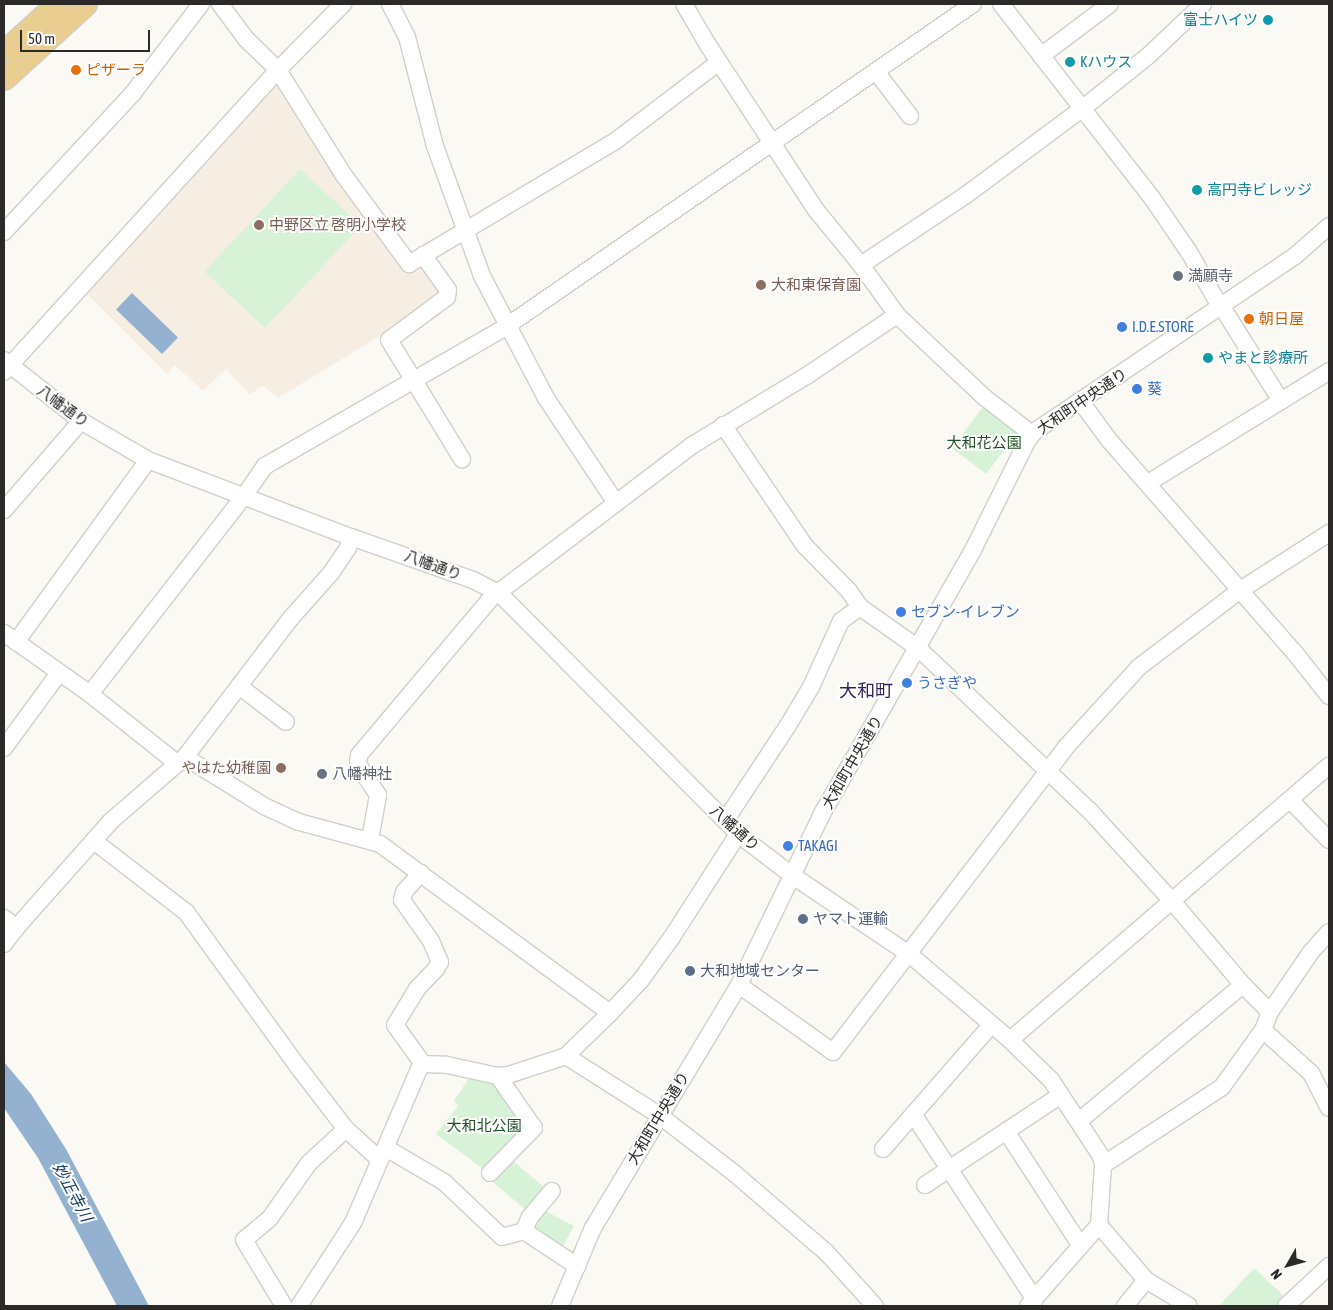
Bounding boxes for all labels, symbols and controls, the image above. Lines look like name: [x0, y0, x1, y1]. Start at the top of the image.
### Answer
place label: 富士ハイツ: [1183, 11, 1258, 29]
marker: 富士ハイツ: [1262, 14, 1274, 26]
scale bar: [22, 20, 152, 52]
text: 50 m: [28, 30, 55, 47]
place label: Kハウス: [1080, 53, 1132, 71]
marker: Kハウス: [1064, 56, 1076, 68]
place label: ピザーラ: [86, 61, 146, 79]
marker: ピザーラ: [70, 64, 82, 76]
place label: 高円寺ビレッジ: [1207, 181, 1312, 199]
marker: 高円寺ビレッジ: [1191, 184, 1203, 196]
place label: 中野区立 啓明小学校: [269, 216, 406, 234]
marker: 中野区立 啓明小学校: [253, 219, 265, 231]
place label: 満願寺: [1188, 267, 1233, 285]
marker: 満願寺: [1172, 270, 1184, 282]
place label: 大和東保育園: [771, 276, 861, 294]
marker: 大和東保育園: [755, 279, 767, 291]
place label: 朝日屋: [1259, 310, 1304, 328]
marker: 朝日屋: [1243, 313, 1255, 325]
place label: I.D.E.STORE: [1132, 318, 1194, 336]
marker: I.D.E.STORE: [1116, 321, 1128, 333]
place label: やまと診療所: [1218, 349, 1308, 367]
marker: やまと診療所: [1202, 352, 1214, 364]
street label: 大和町中央通り: [1033, 364, 1131, 438]
place label: 葵: [1147, 380, 1162, 398]
street label: 八幡通り: [33, 381, 93, 431]
marker: 葵: [1131, 383, 1143, 395]
park label: 大和花公園: [947, 434, 1021, 452]
street label: 八幡通り: [402, 546, 464, 584]
place label: セブン-イレブン: [911, 603, 1020, 621]
marker: セブン-イレブン: [895, 606, 907, 618]
place label: うさぎや: [917, 674, 977, 692]
marker: うさぎや: [901, 677, 913, 689]
district label: 大和町: [839, 680, 893, 702]
street label: 大和町中央通り: [818, 712, 886, 812]
place label: やはた幼稚園: [181, 759, 271, 777]
marker: やはた幼稚園: [275, 762, 287, 774]
place label: 八幡神社: [332, 765, 392, 783]
marker: 八幡神社: [316, 768, 328, 780]
street label: 八幡通り: [707, 801, 763, 855]
place label: TAKAGI: [798, 837, 838, 855]
marker: TAKAGI: [782, 840, 794, 852]
place label: ヤマト運輸: [813, 910, 888, 928]
marker: ヤマト運輸: [797, 913, 809, 925]
place label: 大和地域センター: [700, 962, 820, 980]
marker: 大和地域センター: [684, 965, 696, 977]
street label: 大和町中央通り: [623, 1068, 693, 1168]
park label: 大和北公園: [447, 1117, 521, 1135]
water label: 妙正寺川: [50, 1159, 96, 1225]
north arrow: [1263, 1240, 1313, 1290]
text: N: [1267, 1266, 1285, 1282]

